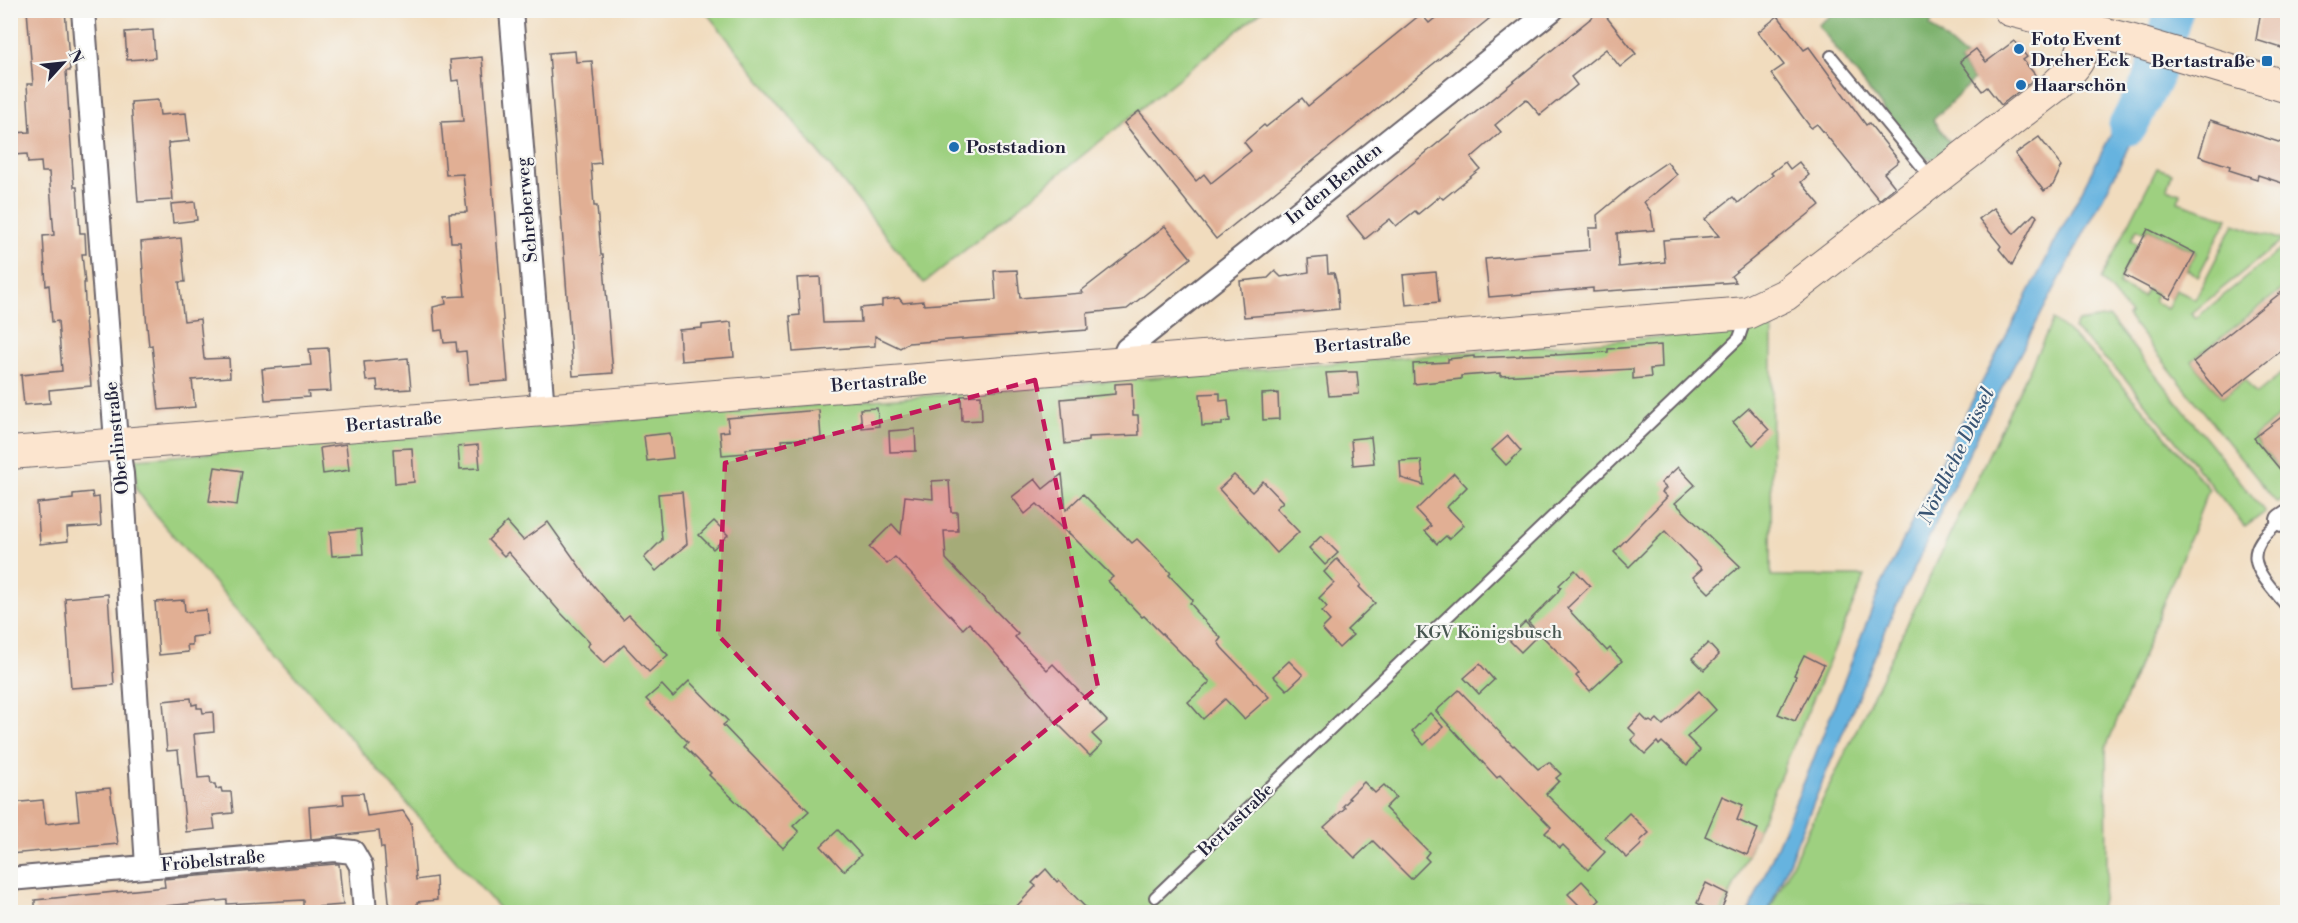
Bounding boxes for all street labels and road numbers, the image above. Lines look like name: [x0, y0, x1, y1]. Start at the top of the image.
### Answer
street label: In den Benden: [1281, 138, 1387, 230]
street label: Schreberweg: [511, 156, 543, 263]
street label: Bertastraße: [1313, 327, 1412, 359]
street label: Bertastraße: [829, 366, 928, 398]
street label: Oberlinstraße: [100, 380, 134, 496]
street label: Bertastraße: [344, 406, 443, 438]
street label: Bertastraße: [1193, 778, 1279, 862]
street label: Fröbelstraße: [160, 845, 266, 877]

